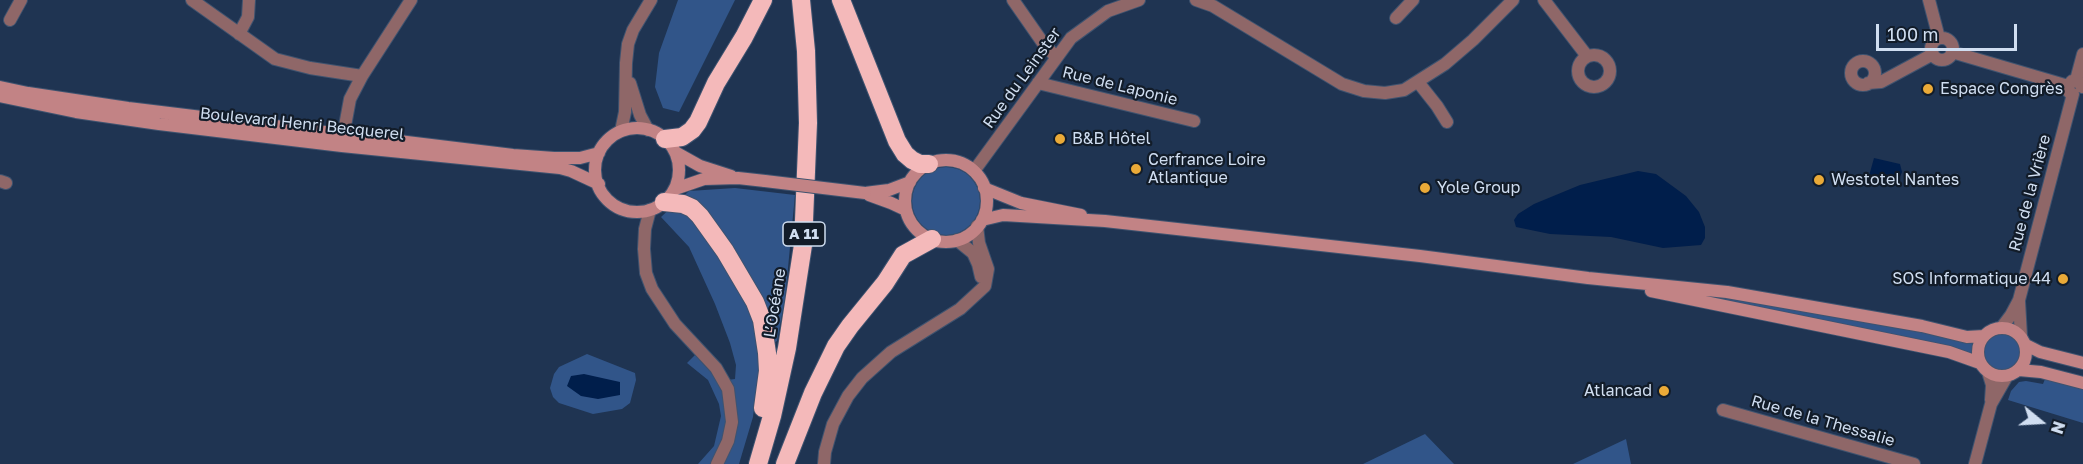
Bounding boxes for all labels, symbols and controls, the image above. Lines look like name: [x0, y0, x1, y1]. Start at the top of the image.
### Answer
scale bar: [1879, 12, 2020, 50]
text: 100 m: [1887, 23, 1938, 45]
street label: Rue du Leinster: [979, 24, 1065, 132]
street label: Rue de Laponie: [1061, 62, 1179, 110]
place label: Espace Congrès: [1940, 79, 2063, 99]
marker: Espace Congrès: [1921, 82, 1935, 96]
street label: Boulevard Henri Becquerel: [199, 104, 405, 144]
place label: B&B Hôtel: [1072, 129, 1151, 149]
marker: B&B Hôtel: [1053, 132, 1067, 146]
street label: Rue de la Vrière: [2005, 133, 2055, 253]
place label: Cerfrance Loire Atlantique: [1148, 150, 1266, 188]
marker: Cerfrance Loire Atlantique: [1129, 162, 1143, 176]
place label: Westotel Nantes: [1831, 170, 1959, 190]
marker: Westotel Nantes: [1812, 173, 1826, 187]
place label: Yole Group: [1437, 178, 1520, 198]
marker: Yole Group: [1418, 181, 1432, 195]
road number: A 11: [783, 222, 825, 246]
street label: L’Océane: [760, 267, 790, 339]
place label: SOS Informatique 44: [1892, 269, 2051, 289]
marker: SOS Informatique 44: [2056, 272, 2070, 286]
place label: Atlancad: [1584, 381, 1652, 401]
marker: Atlancad: [1657, 384, 1671, 398]
street label: Rue de la Thessalie: [1749, 391, 1897, 451]
north arrow: [2011, 392, 2071, 452]
text: N: [2047, 419, 2070, 436]

